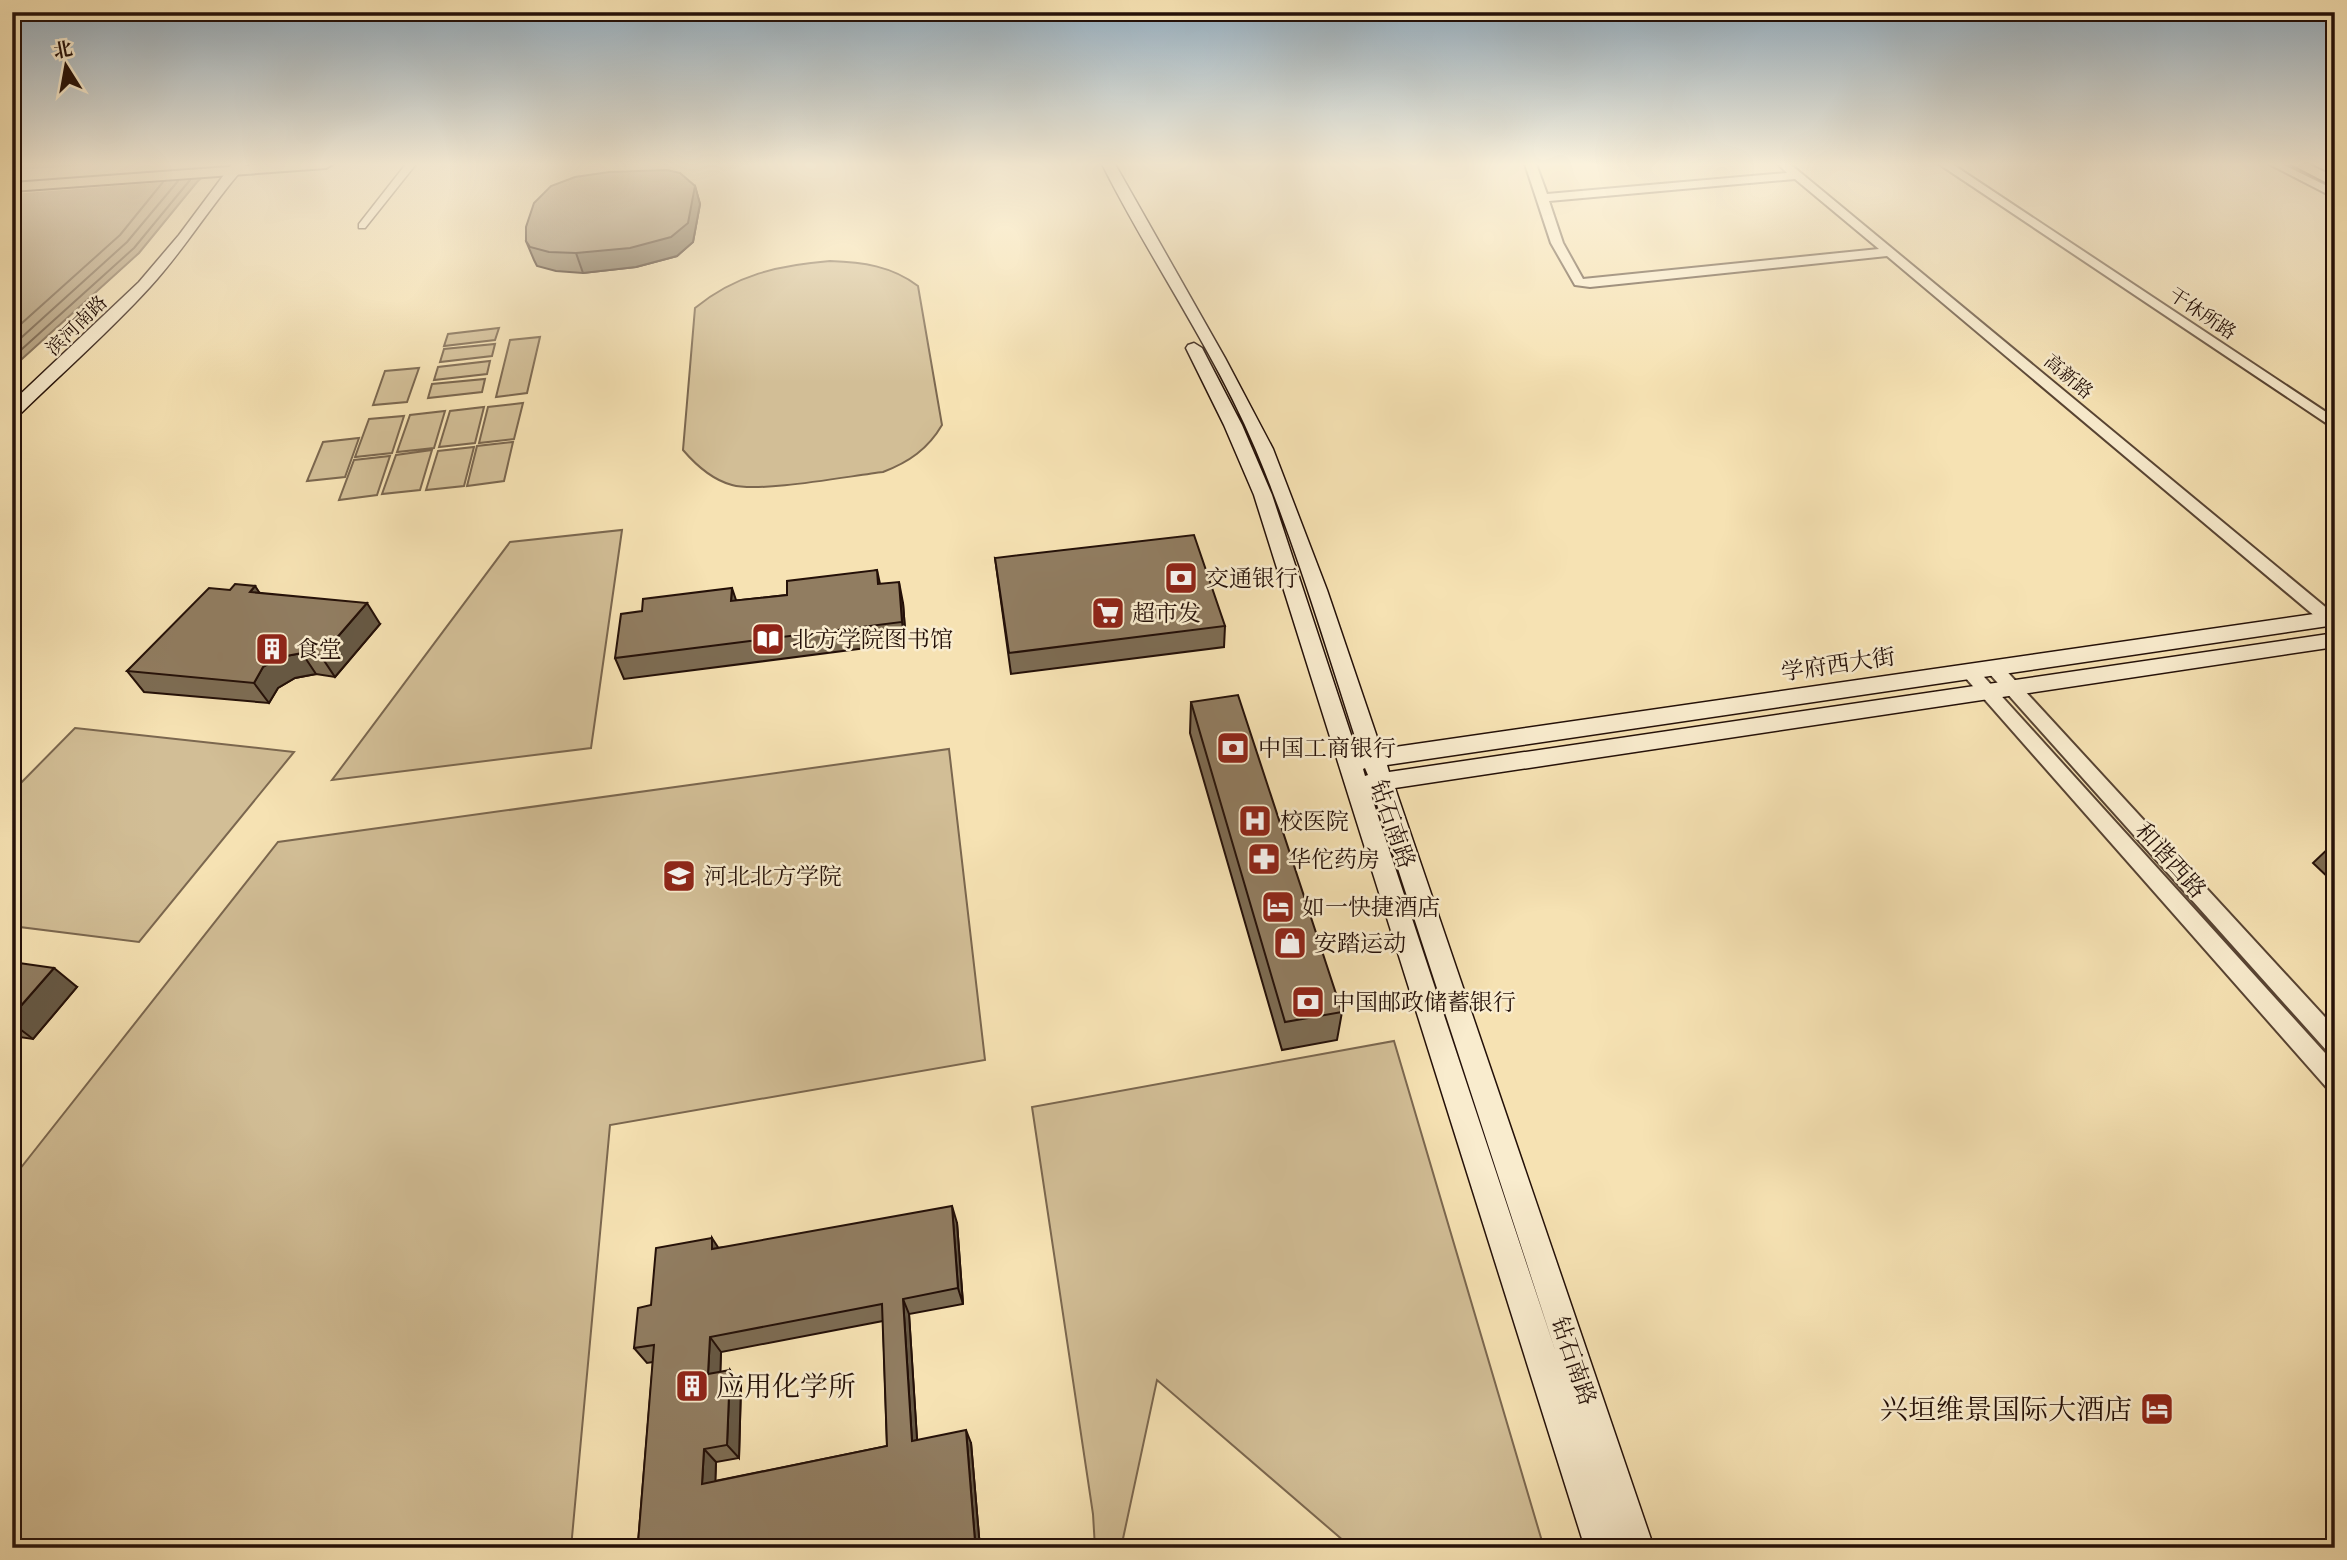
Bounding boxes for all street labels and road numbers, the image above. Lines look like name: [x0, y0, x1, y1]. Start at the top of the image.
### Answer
street label: 干休所路: [2164, 283, 2241, 345]
street label: 滨河南路: [41, 291, 112, 361]
street label: 高新路: [2039, 349, 2098, 404]
street label: 学府西大街: [1779, 643, 1897, 687]
street label: 钻石南路: [1364, 776, 1420, 872]
street label: 和谐西路: [2129, 817, 2211, 904]
street label: 钻石南路: [1545, 1313, 1601, 1409]

